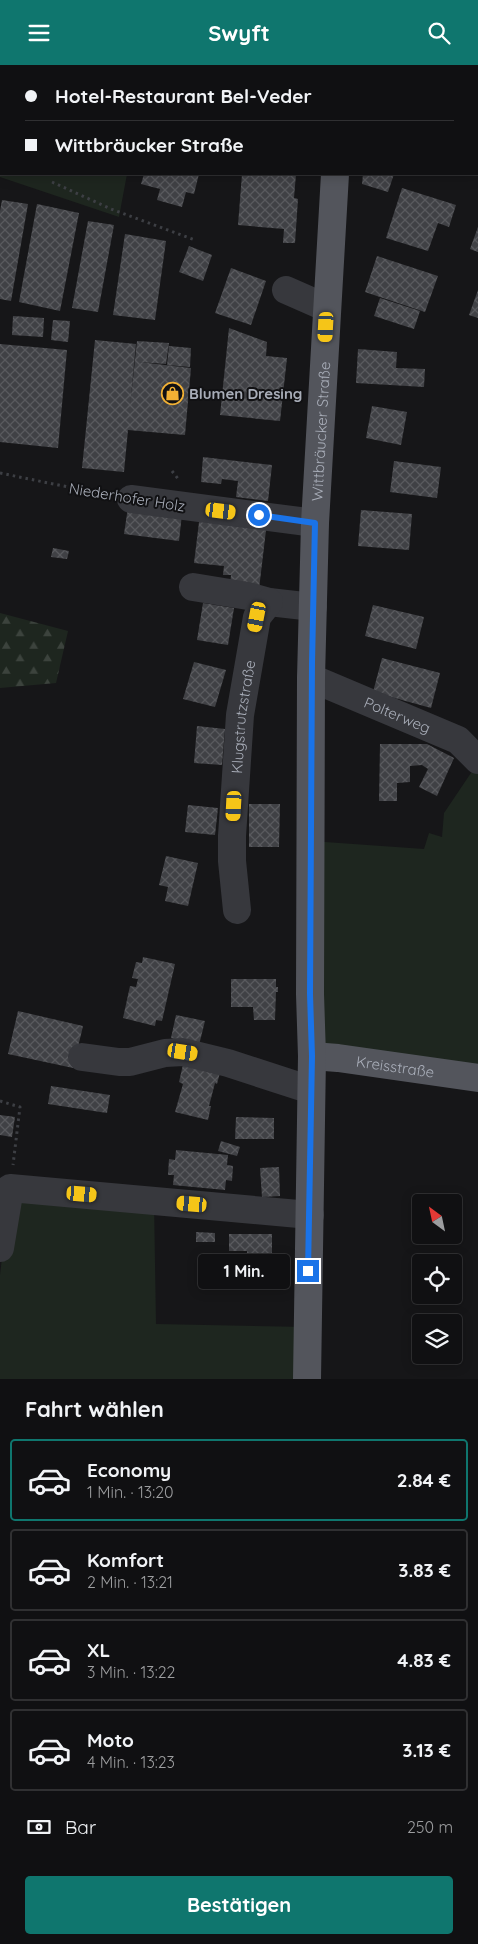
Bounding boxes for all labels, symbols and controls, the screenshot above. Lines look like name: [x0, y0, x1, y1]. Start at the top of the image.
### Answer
icon: menu: [25, 19, 53, 47]
text: Swyft: [208, 19, 270, 47]
icon: search: [425, 19, 453, 47]
text: Hotel-Restaurant Bel-Veder: [55, 84, 312, 108]
text: Wittbräucker Straße: [55, 133, 244, 157]
car: [317, 312, 334, 342]
street label: Wittbräucker Straße: [307, 361, 334, 502]
shop icon: Blumen Dresing: [161, 381, 185, 405]
place label: Blumen Dresing: [189, 384, 302, 403]
street label: Niederhofer Holz: [68, 478, 186, 516]
car: [205, 502, 236, 520]
route start: [248, 504, 270, 526]
car: [246, 601, 267, 633]
street label: Klugstrutzstraße: [227, 659, 259, 774]
street label: Polterweg: [362, 692, 434, 737]
car: [225, 791, 242, 821]
car: [167, 1042, 198, 1062]
street label: Kreisstraße: [355, 1051, 436, 1081]
car: [66, 1185, 97, 1203]
north arrow: [412, 1194, 462, 1244]
map controls: [412, 1194, 462, 1364]
car: [176, 1195, 207, 1213]
callout: 1 Min.: [198, 1253, 290, 1289]
button: locate: [412, 1254, 462, 1304]
route end: [297, 1260, 319, 1282]
text: 1 Min.: [223, 1261, 265, 1281]
button: layers: [412, 1314, 462, 1364]
text: Fahrt wählen: [25, 1395, 164, 1423]
icon: car: [27, 1458, 72, 1503]
text: Economy: [87, 1458, 171, 1482]
text: 2.84 €: [397, 1468, 451, 1492]
text: 1 Min. · 13:20: [87, 1482, 174, 1502]
icon: car: [27, 1548, 72, 1593]
text: Komfort: [87, 1548, 164, 1572]
text: 3.83 €: [398, 1558, 451, 1582]
text: 2 Min. · 13:21: [87, 1572, 173, 1592]
icon: car: [27, 1638, 72, 1683]
text: XL: [87, 1638, 110, 1662]
text: 4.83 €: [397, 1648, 451, 1672]
text: 3 Min. · 13:22: [87, 1662, 175, 1682]
icon: car: [27, 1728, 72, 1773]
text: Moto: [87, 1728, 134, 1752]
text: 3.13 €: [402, 1738, 451, 1762]
text: 4 Min. · 13:23: [87, 1752, 175, 1772]
icon: cash: [25, 1813, 53, 1841]
text: Bar: [65, 1815, 96, 1839]
text: 250 m: [407, 1817, 453, 1837]
button: Bestätigen: [25, 1876, 453, 1934]

